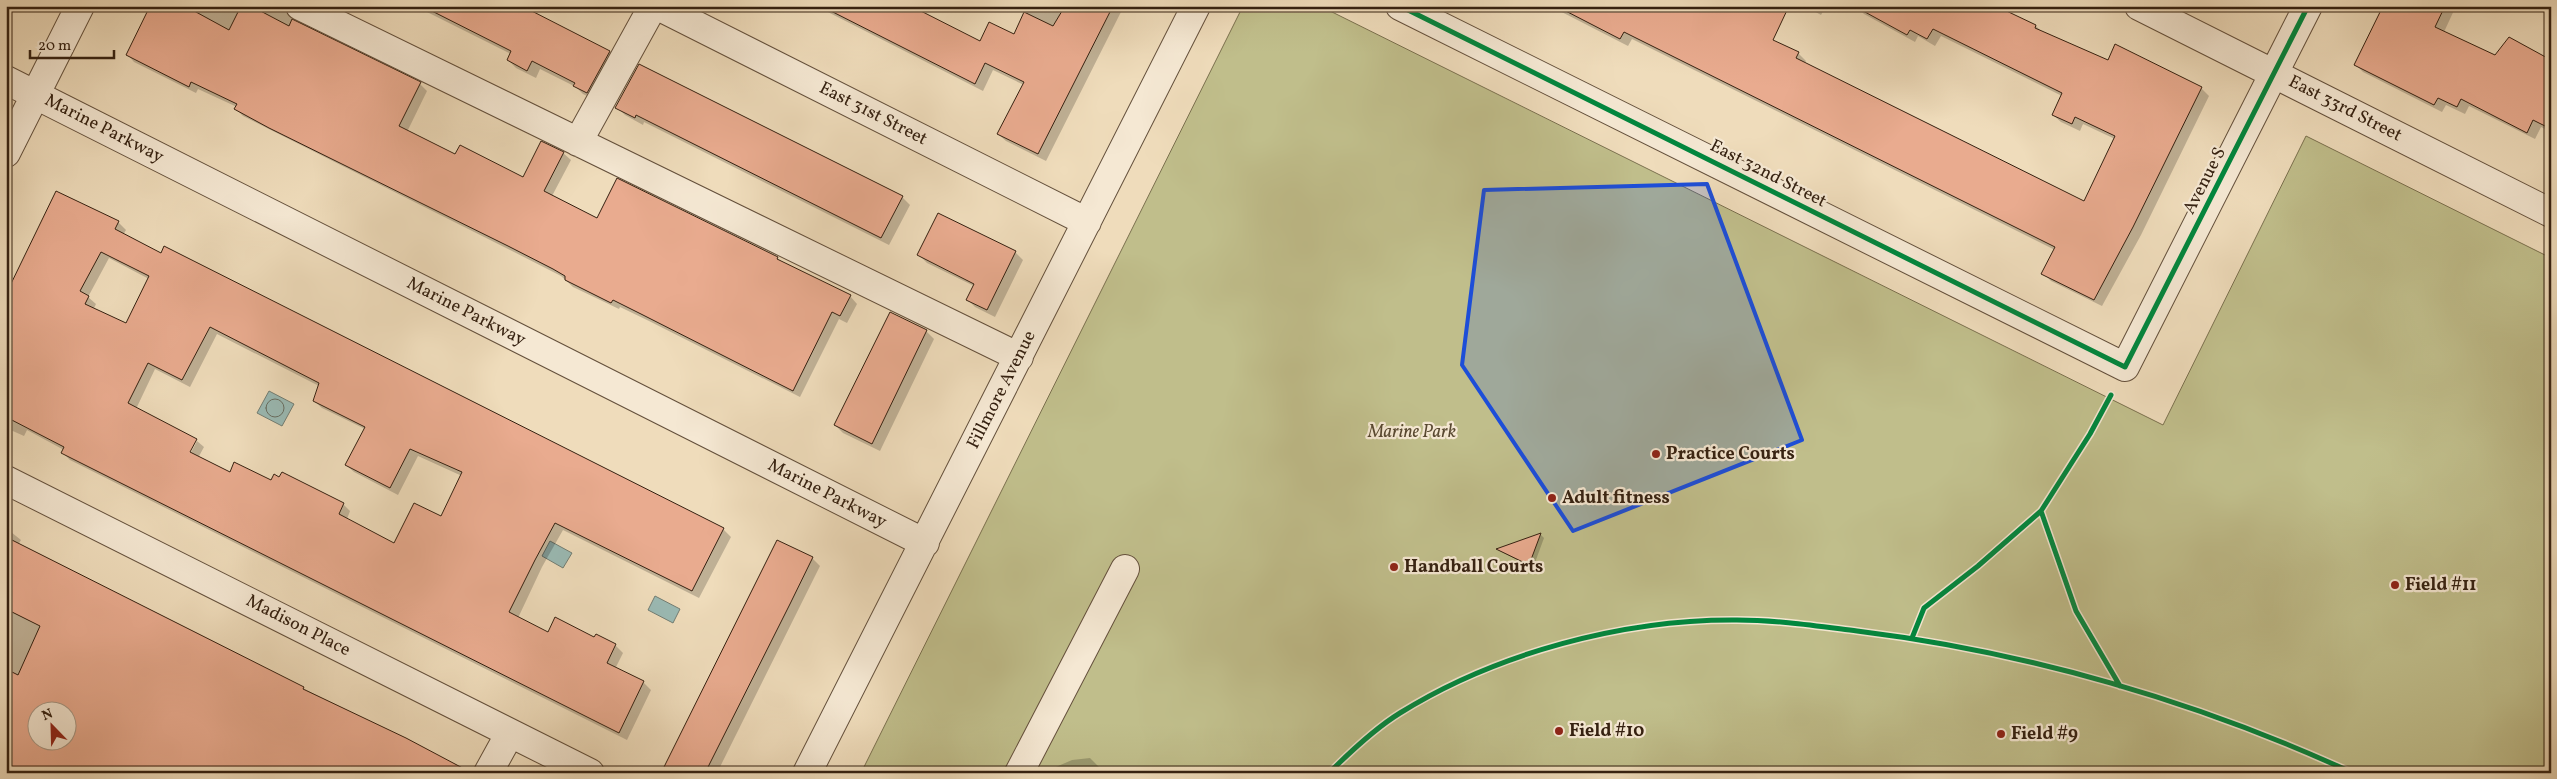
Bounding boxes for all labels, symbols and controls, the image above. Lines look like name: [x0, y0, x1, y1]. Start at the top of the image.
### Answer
scale bar: [30, 28, 114, 60]
text: 20 m: [38, 36, 71, 57]
street label: East 33rd Street: [2284, 70, 2406, 148]
street label: East 31st Street: [815, 76, 931, 152]
street label: Marine Parkway: [40, 88, 168, 170]
street label: East 32nd Street: [1705, 134, 1831, 214]
street label: Avenue S: [2177, 143, 2233, 219]
street label: Marine Parkway: [402, 271, 530, 353]
street label: Fillmore Avenue: [961, 326, 1043, 454]
park label: Marine Park: [1367, 420, 1456, 445]
place label: Practice Courts: [1666, 442, 1795, 467]
marker: Practice Courts: [1650, 448, 1662, 460]
street label: Marine Parkway: [763, 453, 891, 535]
place label: Adult fitness: [1562, 486, 1670, 511]
marker: Adult fitness: [1546, 492, 1558, 504]
place label: Handball Courts: [1404, 555, 1543, 580]
marker: Handball Courts: [1388, 561, 1400, 573]
place label: Field #11: [2405, 573, 2476, 598]
marker: Field #11: [2389, 579, 2401, 591]
street label: Madison Place: [241, 589, 355, 663]
north arrow: [28, 702, 78, 752]
text: N: [39, 705, 56, 726]
place label: Field #10: [1569, 719, 1644, 744]
place label: Field #9: [2011, 722, 2078, 747]
marker: Field #10: [1553, 725, 1565, 737]
marker: Field #9: [1995, 728, 2007, 740]

